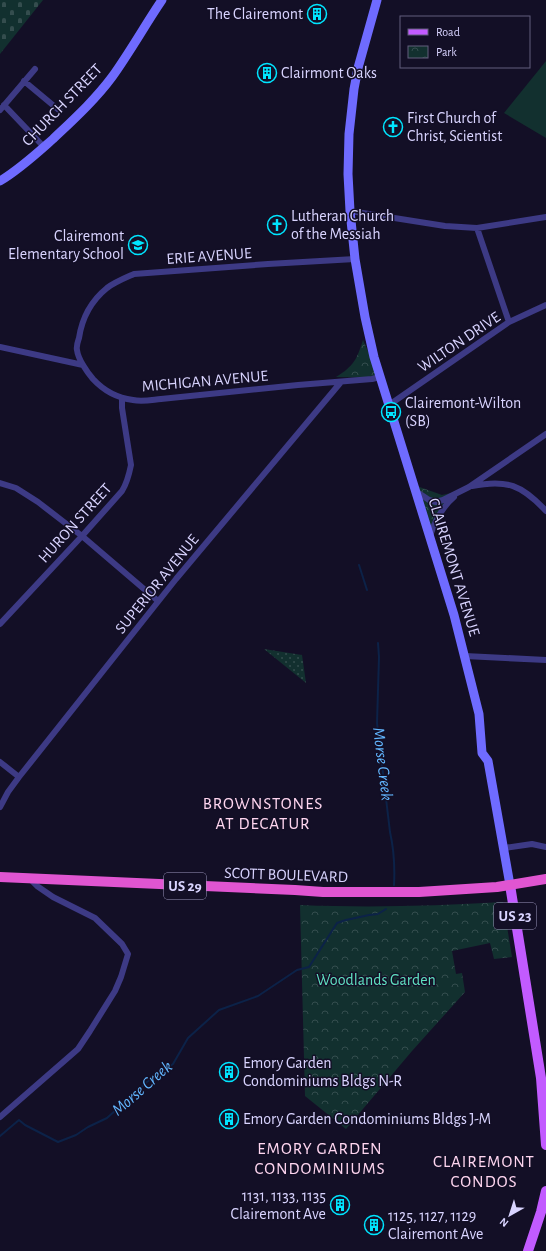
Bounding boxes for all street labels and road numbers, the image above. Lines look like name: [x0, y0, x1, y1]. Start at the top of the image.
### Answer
street label: CHURCH STREET: [19, 61, 105, 149]
street label: ERIE AVENUE: [166, 245, 252, 267]
street label: WILTON DRIVE: [415, 309, 503, 375]
street label: MICHIGAN AVENUE: [141, 367, 269, 394]
street label: HURON STREET: [35, 480, 115, 566]
street label: CLAIREMONT AVENUE: [425, 496, 483, 638]
street label: SUPERIOR AVENUE: [112, 531, 202, 637]
street label: SCOTT BOULEVARD: [224, 865, 348, 885]
road number: US 29: [164, 873, 206, 899]
road number: US 23: [494, 903, 536, 929]

